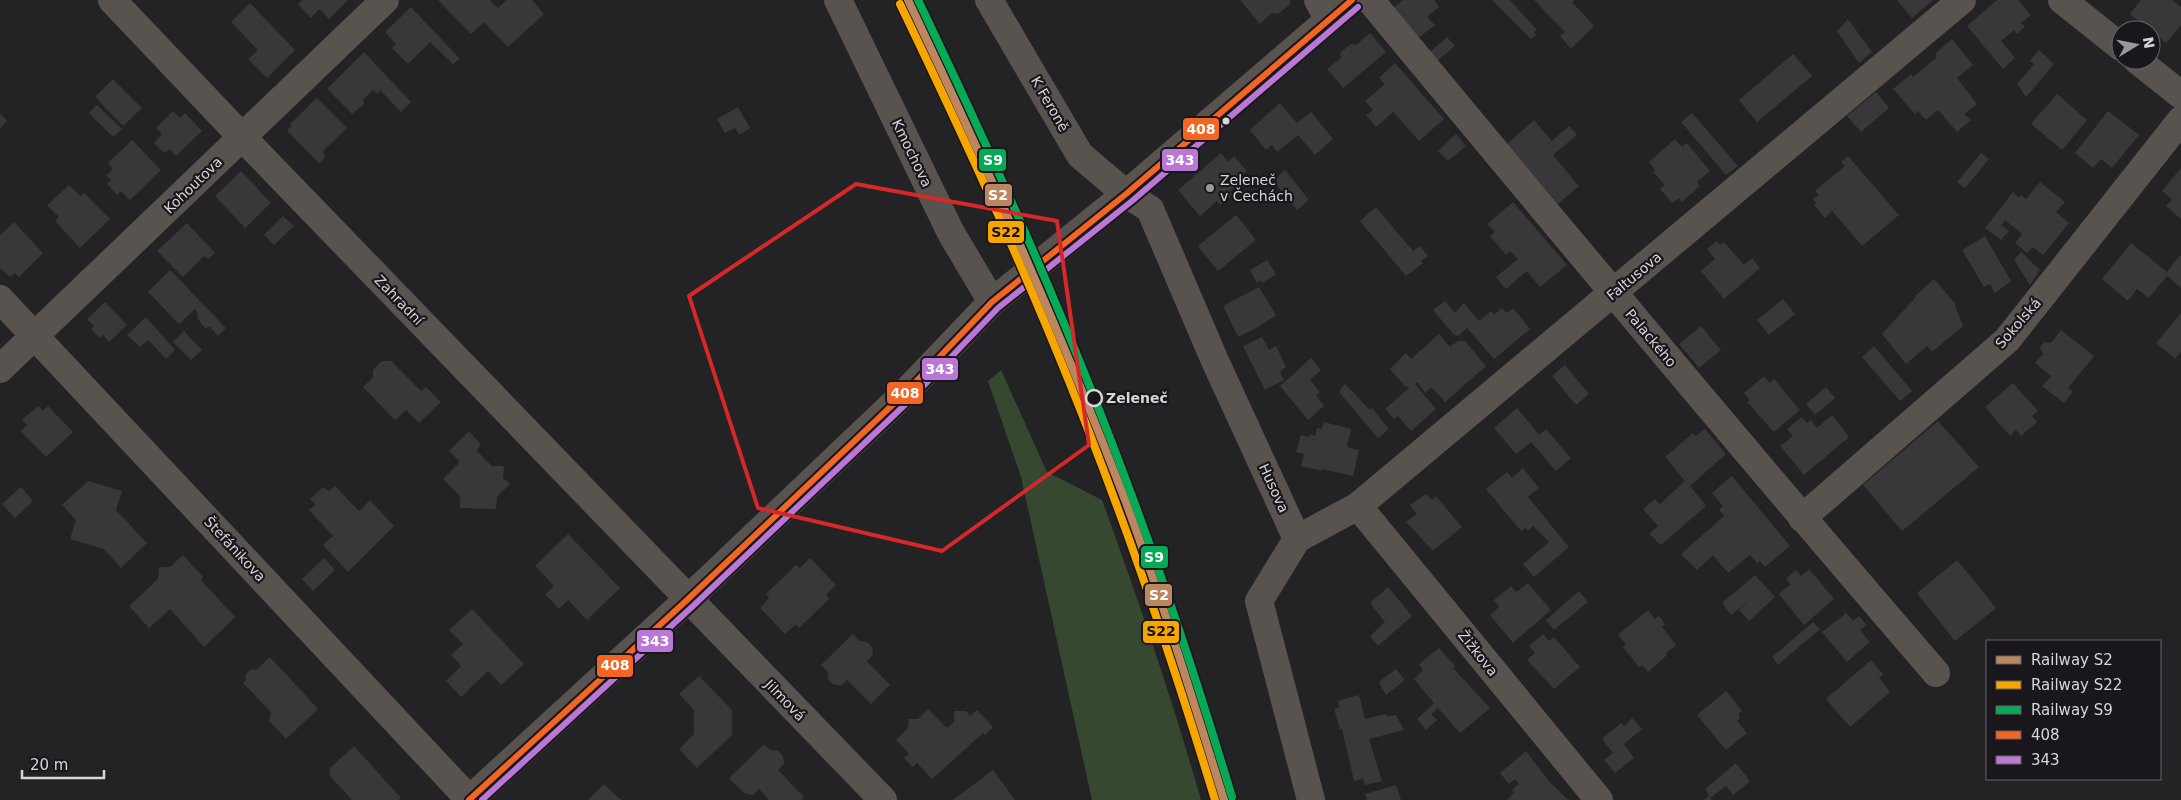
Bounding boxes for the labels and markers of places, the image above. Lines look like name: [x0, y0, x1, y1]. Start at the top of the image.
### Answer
unlabelled marker: [1221, 116, 1231, 126]
place label: Zeleneč v Čechách: [1220, 172, 1293, 204]
marker: Zeleneč v Čechách: [1204, 182, 1216, 194]
marker: Zeleneč: [1085, 389, 1103, 407]
place label: Zeleneč: [1106, 390, 1168, 406]

